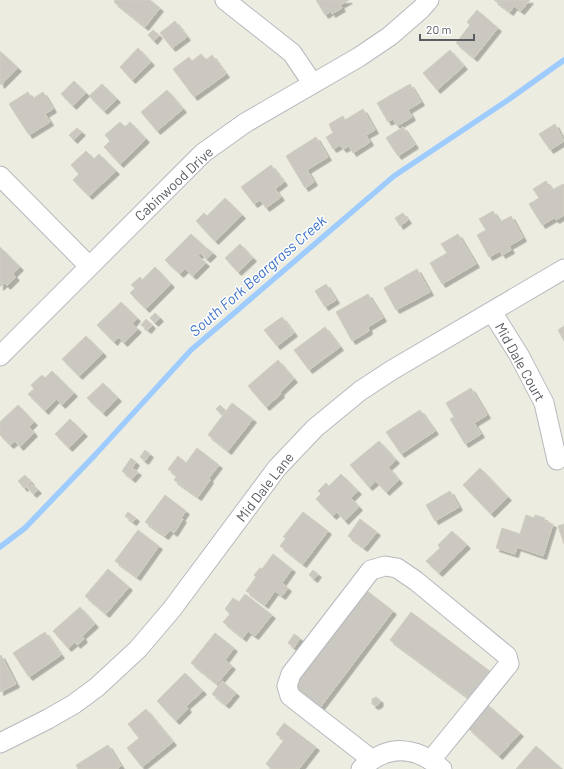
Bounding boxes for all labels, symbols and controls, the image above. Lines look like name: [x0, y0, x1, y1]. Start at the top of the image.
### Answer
scale bar: [420, 16, 474, 42]
text: 20 m: [426, 22, 452, 36]
street label: Cabinwood Drive: [131, 143, 216, 224]
water label: South Fork Beargrass Creek: [185, 210, 330, 340]
street label: Mid Dale Court: [492, 319, 549, 404]
street label: Mid Dale Lane: [232, 449, 297, 525]

